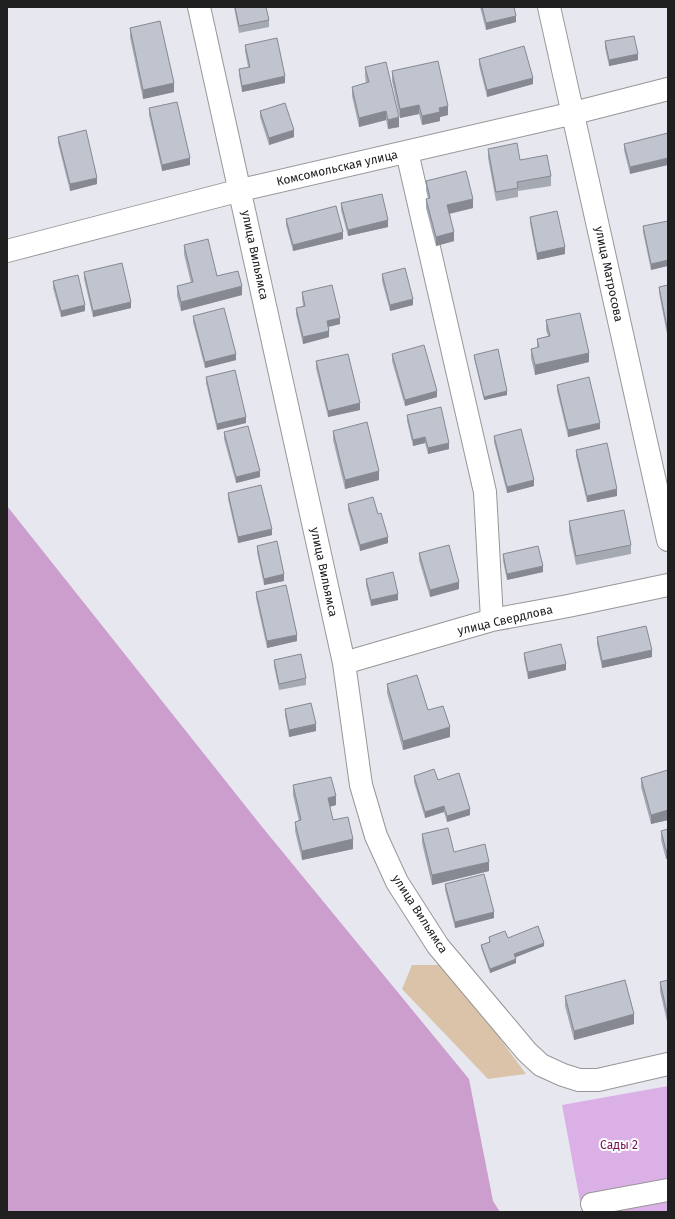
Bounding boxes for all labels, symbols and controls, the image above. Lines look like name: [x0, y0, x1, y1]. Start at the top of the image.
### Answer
street label: Комсомольская улица: [275, 147, 399, 189]
street label: улица Вильямса: [239, 209, 271, 301]
street label: улица Матросова: [592, 225, 626, 323]
street label: улица Вильямса: [308, 526, 340, 618]
street label: улица Свердлова: [456, 602, 554, 638]
street label: улица Вильямса: [389, 872, 451, 956]
park label: Сады 2: [600, 1138, 638, 1152]

